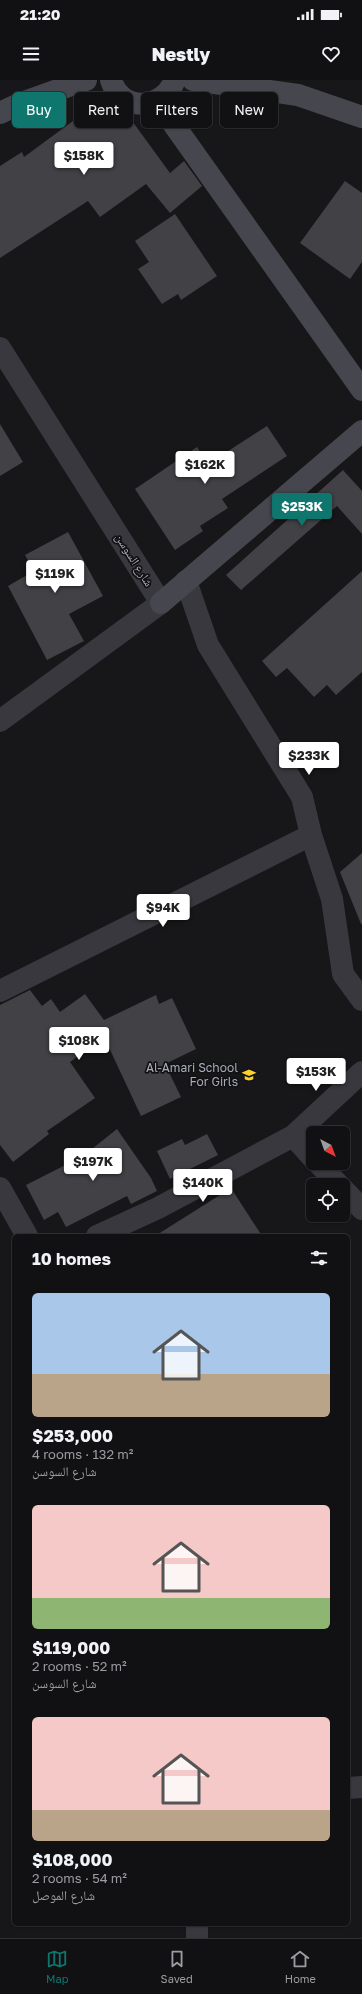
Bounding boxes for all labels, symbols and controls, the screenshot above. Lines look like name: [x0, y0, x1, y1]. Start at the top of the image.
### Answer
text: 21:20: [20, 5, 61, 23]
icon: menu: [20, 43, 42, 65]
text: Nestly: [152, 43, 210, 65]
icon: heart: [320, 43, 342, 65]
chip: Buy: [12, 92, 66, 128]
chip: Rent: [74, 92, 133, 128]
chip: Filters: [141, 92, 212, 128]
chip: New: [220, 92, 278, 128]
pin: $158K: [56, 142, 112, 176]
text: $158K: [63, 147, 105, 163]
pin: $162K: [177, 451, 233, 485]
text: $162K: [184, 456, 226, 472]
pin: $253K: [274, 493, 330, 527]
text: $253K: [281, 498, 323, 514]
street label: شارع السوسن: [111, 530, 157, 590]
pin: $119K: [27, 560, 83, 594]
text: $119K: [35, 565, 75, 581]
pin: $233K: [281, 742, 337, 776]
text: $233K: [288, 747, 330, 763]
pin: $94K: [139, 894, 187, 928]
text: $94K: [146, 899, 180, 915]
pin: $108K: [51, 1027, 107, 1061]
text: $108K: [58, 1032, 100, 1048]
pin: $153K: [288, 1058, 344, 1092]
place label: Al-Amari School For Girls: [146, 1060, 238, 1089]
text: $153K: [296, 1063, 336, 1079]
school or university icon: Al-Amari School For Girls: [241, 1067, 257, 1083]
north arrow: [306, 1126, 350, 1170]
map controls: [306, 1126, 350, 1222]
pin: $197K: [65, 1148, 121, 1182]
text: $197K: [73, 1153, 113, 1169]
pin: $140K: [175, 1169, 231, 1203]
text: $140K: [182, 1174, 224, 1190]
button: locate: [306, 1178, 350, 1222]
icon: filters: [308, 1247, 330, 1269]
text: 10 homes: [32, 1248, 111, 1269]
icon: home: [145, 1319, 217, 1391]
text: $253,000: [32, 1425, 113, 1446]
text: 4 rooms · 132 m²: [32, 1446, 133, 1462]
text: شارع السوسن: [32, 1463, 97, 1479]
icon: home: [145, 1531, 217, 1603]
text: $119,000: [32, 1637, 110, 1658]
text: 2 rooms · 52 m²: [32, 1658, 127, 1674]
text: شارع السوسن: [32, 1675, 97, 1691]
icon: home: [145, 1743, 217, 1815]
text: $108,000: [32, 1849, 113, 1870]
text: 2 rooms · 54 m²: [32, 1870, 127, 1886]
text: شارع الموصل: [32, 1887, 95, 1903]
tab: Map: [46, 1948, 69, 1985]
tab: Saved: [161, 1948, 193, 1985]
tab: Home: [285, 1948, 316, 1985]

